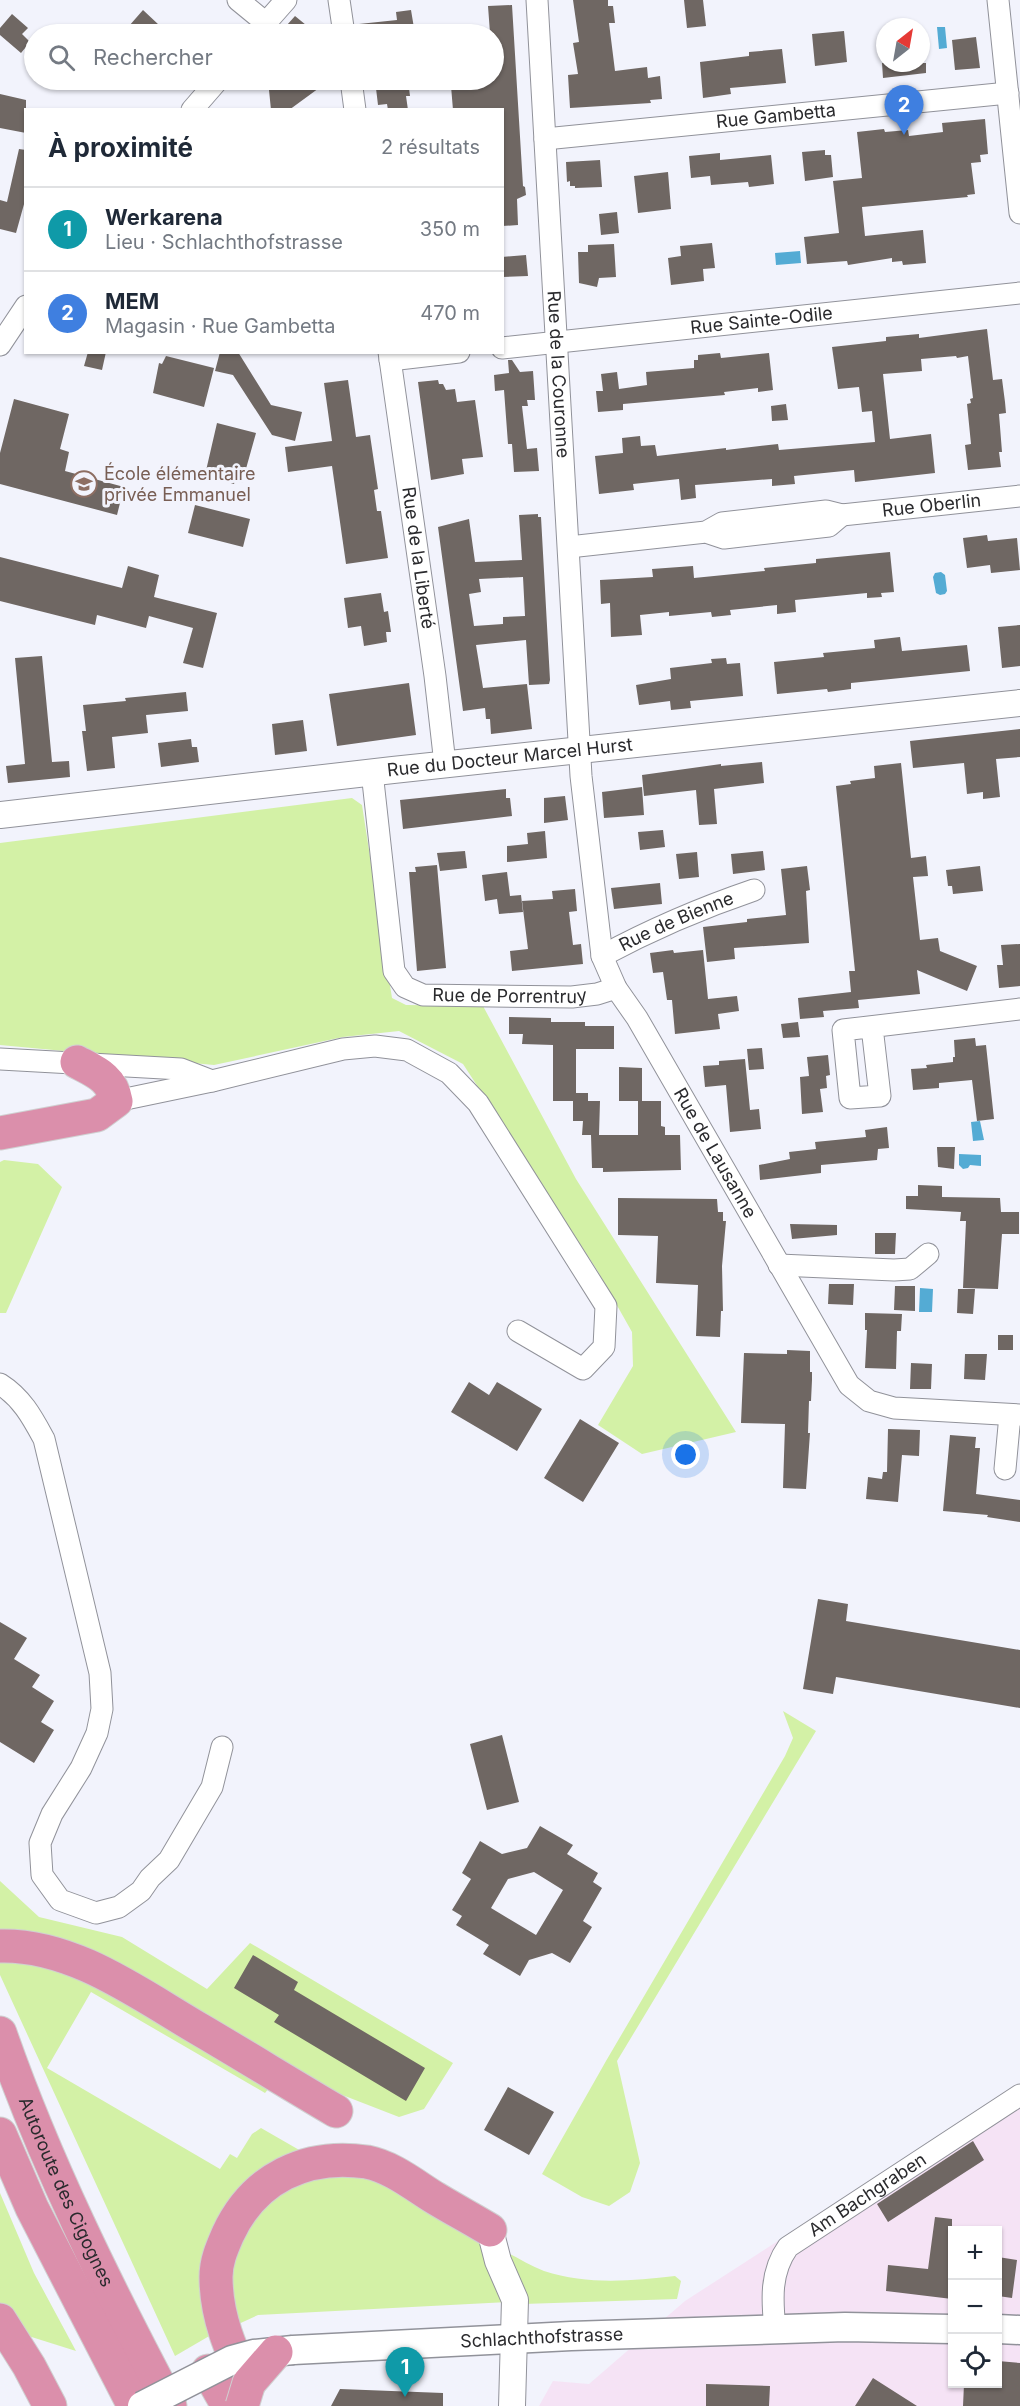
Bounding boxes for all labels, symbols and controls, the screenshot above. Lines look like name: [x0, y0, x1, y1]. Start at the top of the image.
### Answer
north arrow: [876, 18, 930, 72]
search box: [24, 24, 504, 90]
icon: search: [45, 41, 78, 74]
text: Rechercher: [93, 44, 213, 70]
pin: 2: [884, 86, 924, 135]
street label: Rue Gambetta: [715, 99, 837, 132]
text: À proximité: [48, 132, 193, 163]
text: 2 résultats: [381, 135, 480, 159]
text: Werkarena: [105, 204, 223, 230]
text: 1: [63, 217, 72, 241]
text: 350 m: [420, 217, 480, 241]
text: Lieu · Schlachthofstrasse: [105, 230, 343, 254]
text: MEM: [105, 288, 159, 314]
street label: Rue de la Couronne: [544, 290, 574, 459]
text: 2: [61, 301, 74, 325]
text: 470 m: [420, 301, 480, 325]
street label: Rue Sainte-Odile: [689, 302, 834, 338]
text: Magasin · Rue Gambetta: [105, 314, 336, 338]
place label: École élémentaire privée Emmanuel: [104, 462, 255, 505]
school or university icon: École élémentaire privée Emmanuel: [69, 469, 99, 499]
street label: Rue de la Liberté: [398, 485, 439, 630]
street label: Rue Oberlin: [881, 489, 982, 521]
street label: Rue du Docteur Marcel Hurst: [386, 733, 634, 781]
street label: Rue de Bienne: [615, 887, 736, 955]
street label: Rue de Porrentruy: [432, 984, 588, 1007]
street label: Rue de Lausanne: [670, 1084, 761, 1222]
your location: [671, 1440, 700, 1469]
street label: Autoroute des Cigognes: [15, 2094, 118, 2290]
street label: Am Bachgraben: [804, 2148, 930, 2241]
map controls: [948, 2226, 1002, 2388]
button: +: [948, 2226, 1002, 2280]
button: −: [948, 2280, 1002, 2334]
street label: Schlachthofstrasse: [460, 2323, 624, 2352]
button: locate: [948, 2334, 1002, 2388]
pin: 1: [386, 2348, 424, 2397]

